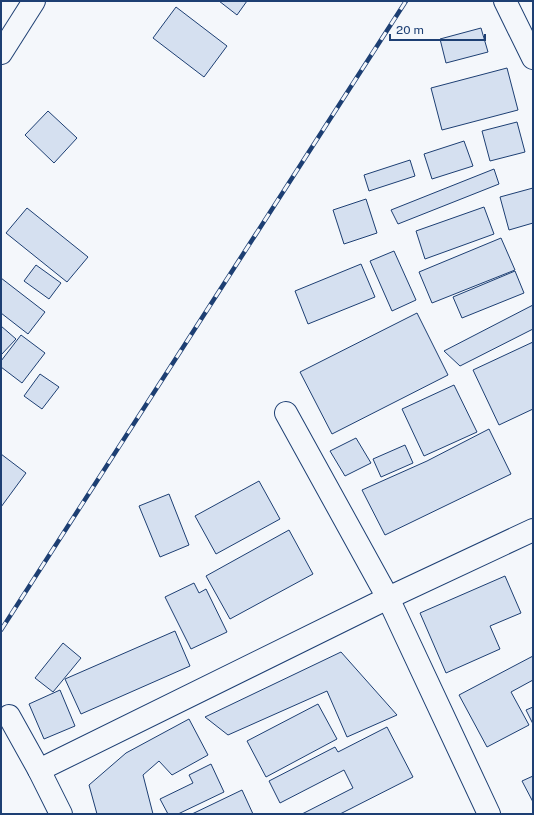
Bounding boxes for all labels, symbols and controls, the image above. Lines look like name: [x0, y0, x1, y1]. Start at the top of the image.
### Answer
scale bar: [390, 16, 485, 42]
text: 20 m: [396, 23, 424, 37]

